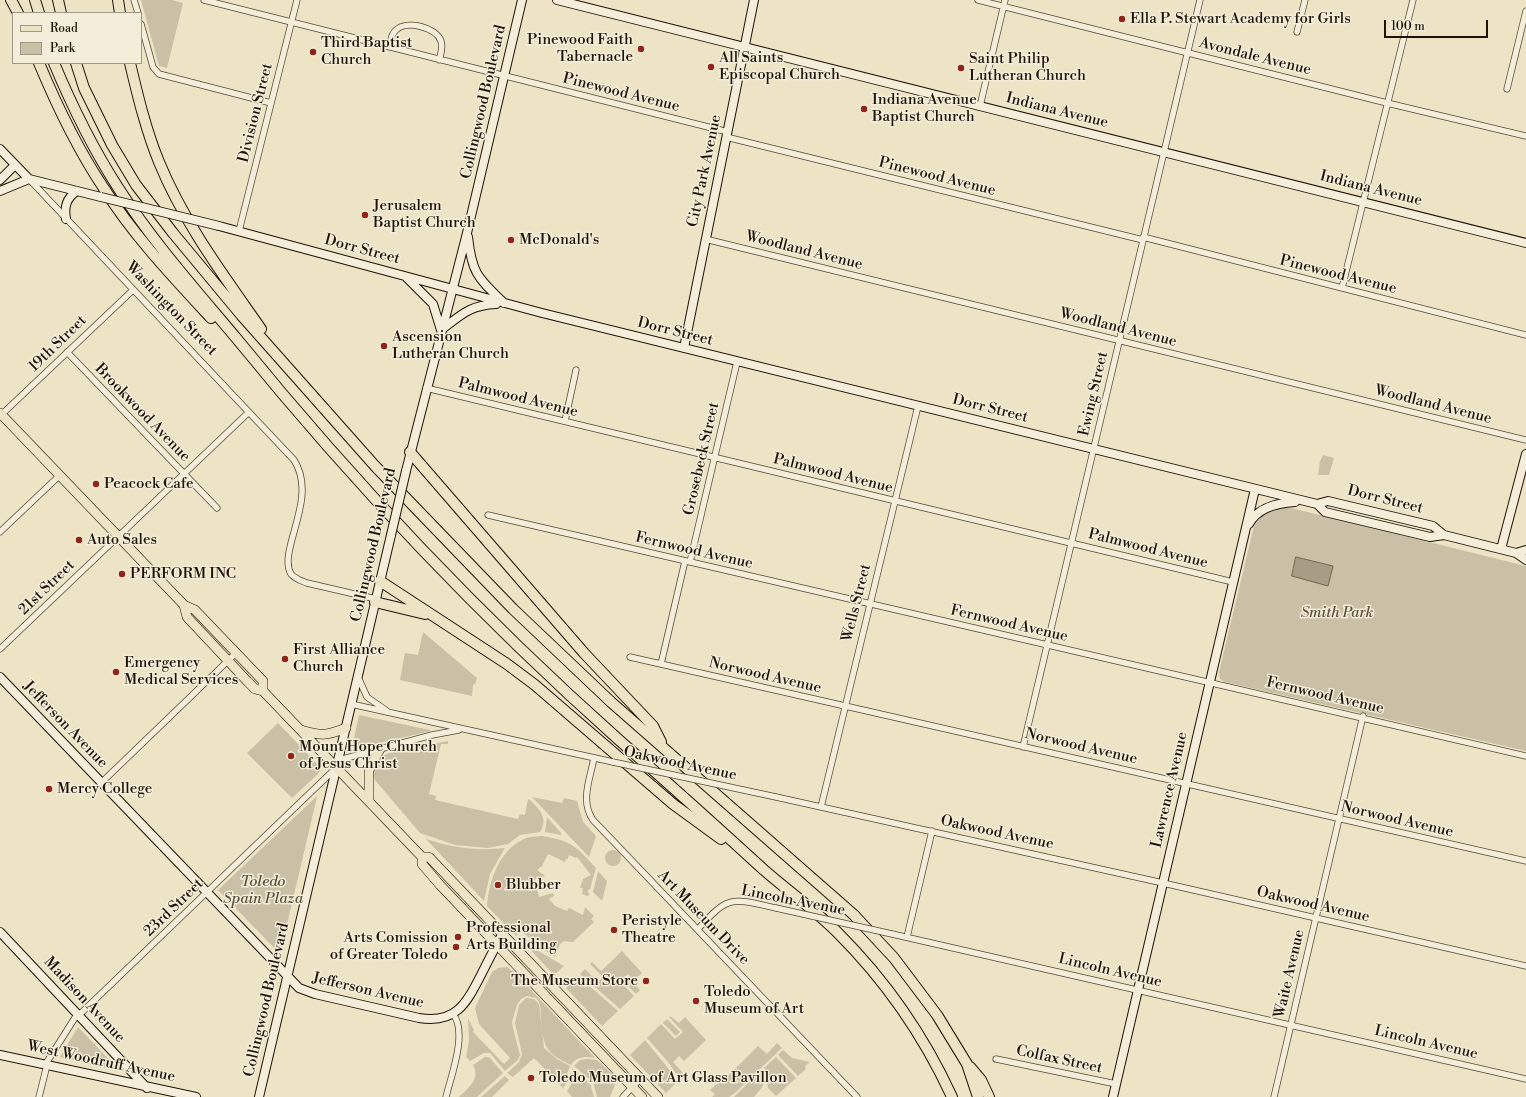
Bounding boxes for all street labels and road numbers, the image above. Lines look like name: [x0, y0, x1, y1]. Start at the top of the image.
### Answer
street label: Collingwood Boulevard: [458, 23, 510, 181]
street label: Avondale Avenue: [1197, 34, 1313, 80]
street label: Division Street: [235, 61, 277, 165]
street label: Pinewood Avenue: [561, 70, 681, 116]
street label: Indiana Avenue: [1004, 90, 1110, 132]
street label: City Park Avenue: [684, 113, 726, 229]
street label: Pinewood Avenue: [877, 154, 997, 200]
street label: Indiana Avenue: [1318, 168, 1424, 210]
street label: Woodland Avenue: [744, 228, 864, 274]
street label: Dorr Street: [322, 231, 402, 269]
street label: Pinewood Avenue: [1278, 252, 1398, 298]
street label: Washington Street: [122, 258, 220, 360]
street label: Woodland Avenue: [1058, 305, 1178, 351]
street label: 19th Street: [25, 312, 91, 376]
street label: Dorr Street: [635, 314, 715, 350]
street label: Ewing Street: [1076, 350, 1112, 438]
street label: Brookwood Avenue: [91, 360, 193, 466]
street label: Palmwood Avenue: [456, 374, 580, 422]
street label: Woodland Avenue: [1373, 382, 1493, 428]
street label: Dorr Street: [950, 391, 1030, 427]
street label: Grosebeck Street: [680, 401, 724, 517]
street label: Palmwood Avenue: [771, 450, 895, 498]
street label: Collingwood Boulevard: [348, 466, 400, 624]
street label: Dorr Street: [1345, 482, 1425, 518]
street label: Palmwood Avenue: [1086, 525, 1210, 573]
street label: Fernwood Avenue: [633, 529, 755, 573]
street label: 21st Street: [15, 557, 79, 619]
street label: Wells Street: [839, 562, 875, 644]
street label: Fernwood Avenue: [948, 602, 1070, 646]
street label: Norwood Avenue: [707, 654, 823, 698]
street label: Fernwood Avenue: [1264, 674, 1386, 718]
street label: Jefferson Avenue: [19, 678, 111, 772]
street label: Norwood Avenue: [1023, 725, 1139, 769]
street label: Lawrence Avenue: [1148, 730, 1192, 850]
street label: Oakwood Avenue: [622, 743, 738, 785]
street label: Norwood Avenue: [1339, 798, 1455, 842]
street label: Oakwood Avenue: [939, 812, 1055, 854]
street label: Art Museum Drive: [653, 867, 753, 969]
street label: 23rd Street: [141, 875, 207, 941]
street label: Lincoln Avenue: [739, 882, 847, 920]
street label: Oakwood Avenue: [1255, 883, 1371, 927]
street label: Collingwood Boulevard: [241, 921, 293, 1079]
street label: Waite Avenue: [1271, 928, 1309, 1020]
street label: Lincoln Avenue: [1056, 950, 1164, 992]
street label: Madison Avenue: [40, 953, 128, 1047]
street label: Jefferson Avenue: [310, 969, 426, 1013]
street label: Lincoln Avenue: [1372, 1022, 1480, 1064]
street label: West Woodruff Avenue: [25, 1038, 177, 1086]
street label: Colfax Street: [1014, 1042, 1104, 1078]

